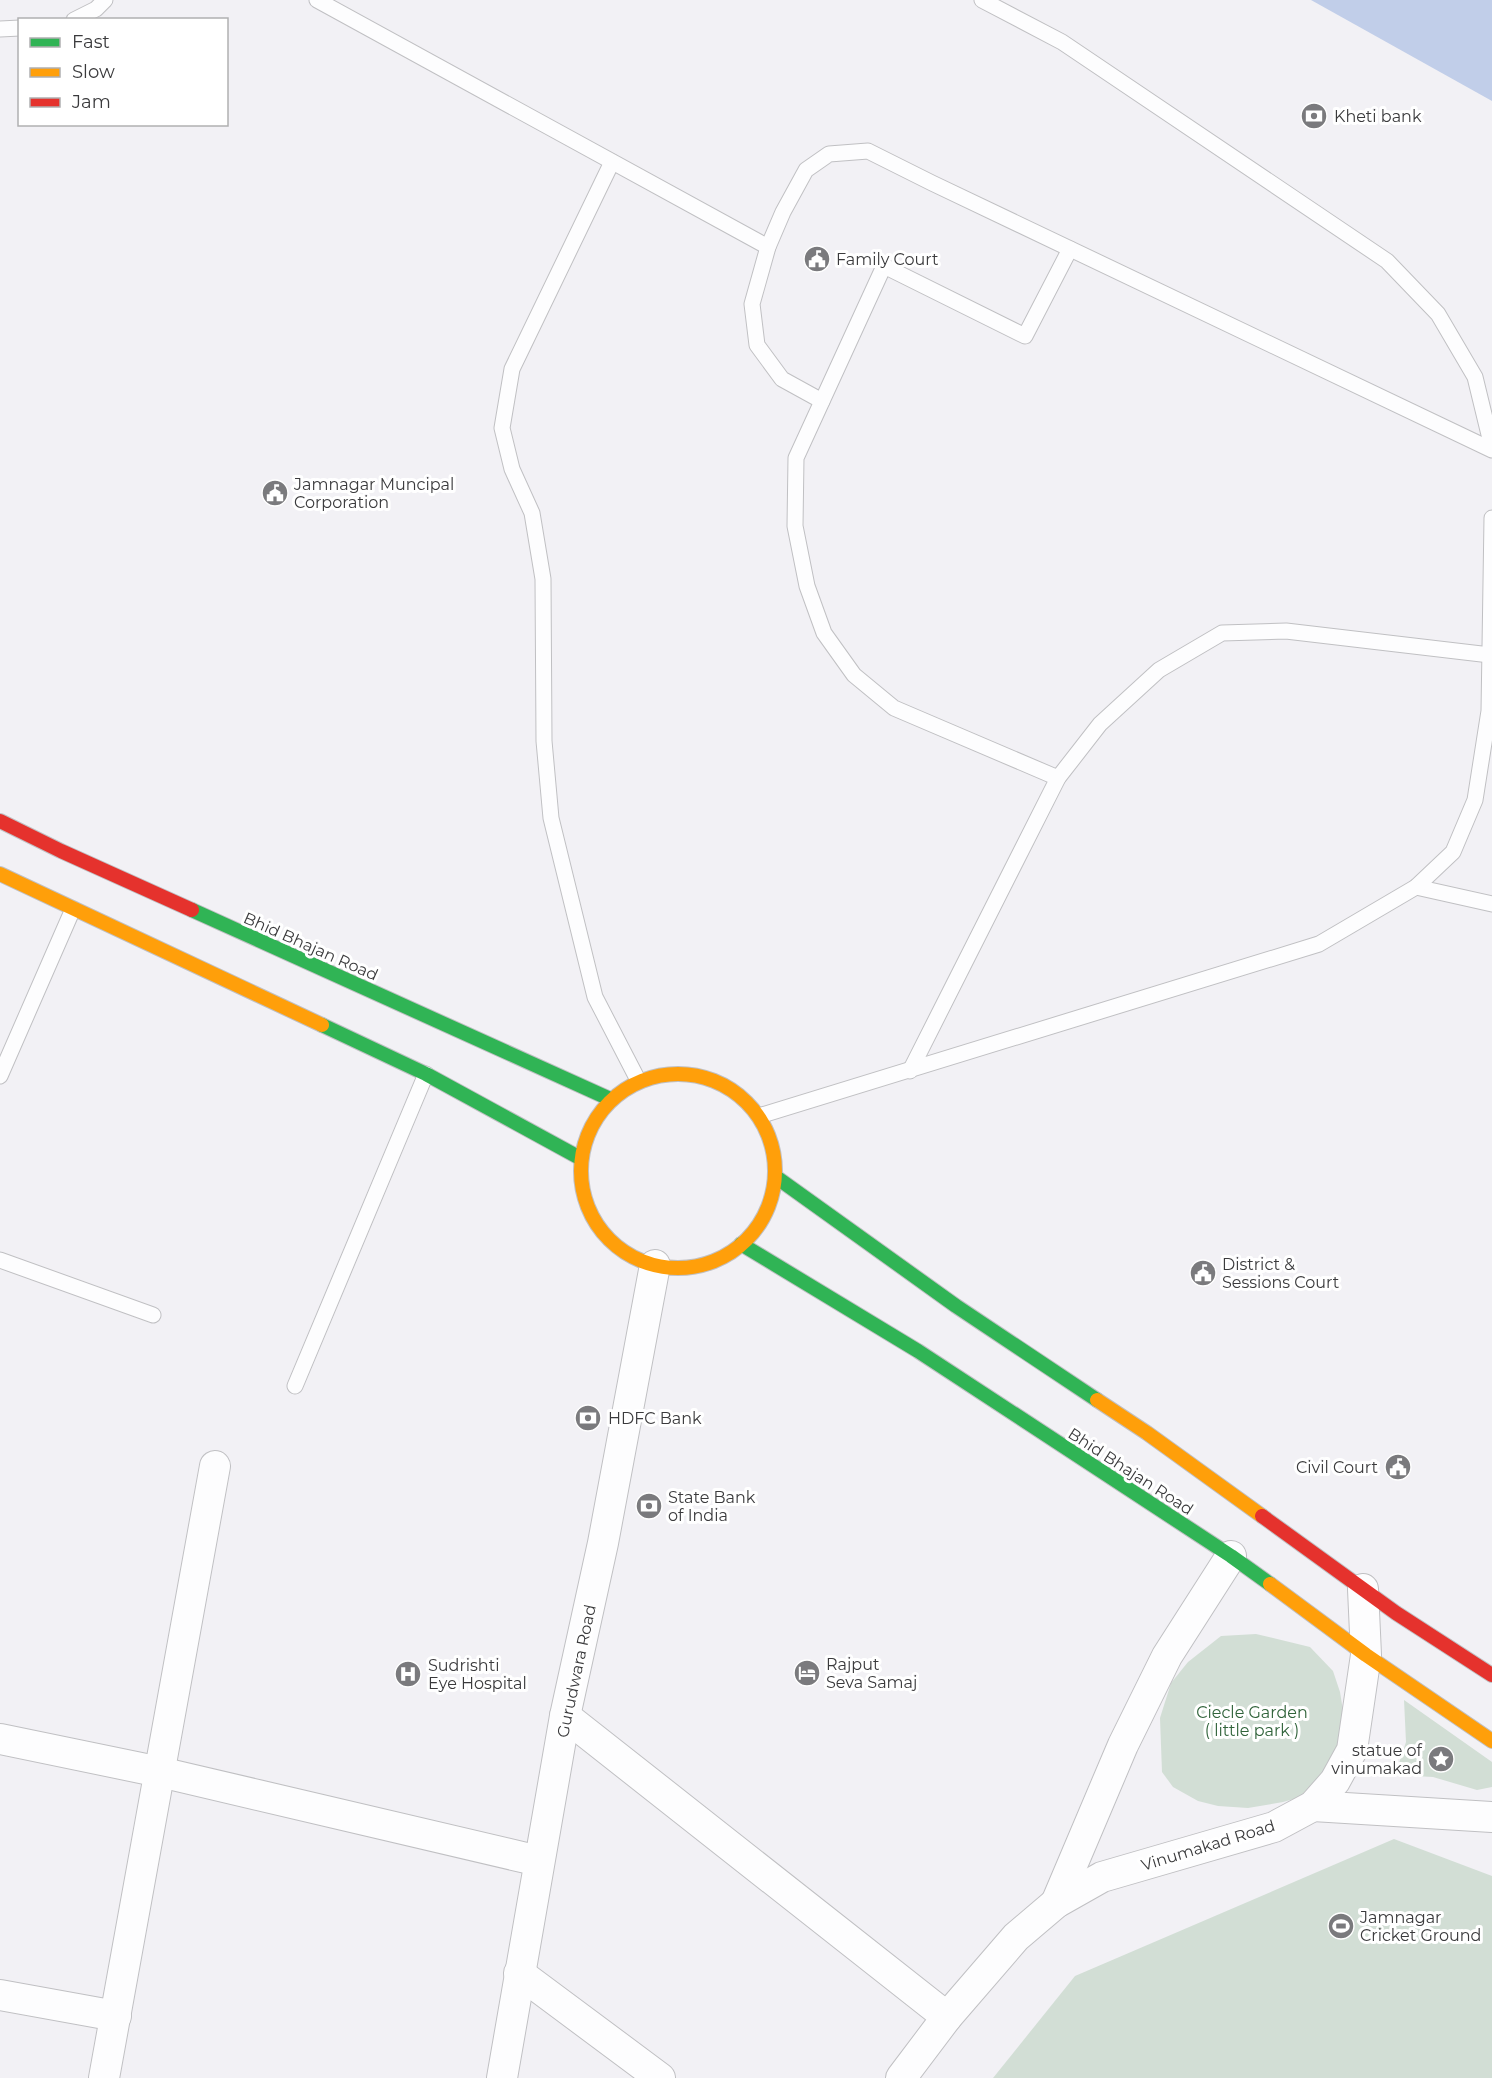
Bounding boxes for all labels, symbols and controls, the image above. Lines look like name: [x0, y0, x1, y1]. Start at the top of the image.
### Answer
legend: [18, 18, 228, 126]
text: Fast: [72, 31, 110, 53]
text: Slow: [72, 61, 115, 83]
text: Jam: [71, 91, 111, 113]
bank icon: Kheti bank: [1299, 101, 1329, 131]
place label: Kheti bank: [1334, 107, 1422, 126]
public building icon: Family Court: [802, 244, 832, 274]
place label: Family Court: [836, 250, 939, 269]
place label: Jamnagar Muncipal Corporation: [293, 475, 454, 512]
public building icon: Jamnagar Muncipal Corporation: [260, 478, 290, 508]
street label: Bhid Bhajan Road: [241, 908, 381, 985]
place label: District & Sessions Court: [1222, 1255, 1340, 1292]
public building icon: District & Sessions Court: [1188, 1258, 1218, 1288]
bank icon: HDFC Bank: [573, 1403, 603, 1433]
place label: HDFC Bank: [608, 1409, 702, 1428]
street label: Bhid Bhajan Road: [1065, 1424, 1197, 1519]
public building icon: Civil Court: [1383, 1452, 1413, 1482]
place label: Civil Court: [1296, 1458, 1378, 1477]
place label: State Bank of India: [668, 1488, 756, 1525]
bank icon: State Bank of India: [634, 1491, 664, 1521]
street label: Gurudwara Road: [553, 1603, 600, 1739]
place label: Rajput Seva Samaj: [826, 1655, 917, 1692]
place label: Sudrishti Eye Hospital: [428, 1656, 527, 1693]
hotel icon: Rajput Seva Samaj: [792, 1658, 822, 1688]
hospital icon: Sudrishti Eye Hospital: [393, 1659, 423, 1689]
park label: Ciecle Garden ( little park ): [1196, 1703, 1308, 1740]
place label: statue of vinumakad: [1331, 1741, 1423, 1778]
place icon: statue of vinumakad: [1426, 1744, 1456, 1774]
street label: Vinumakad Road: [1139, 1816, 1277, 1875]
place label: Jamnagar Cricket Ground: [1359, 1908, 1481, 1945]
sports icon: Jamnagar Cricket Ground: [1326, 1911, 1356, 1941]

